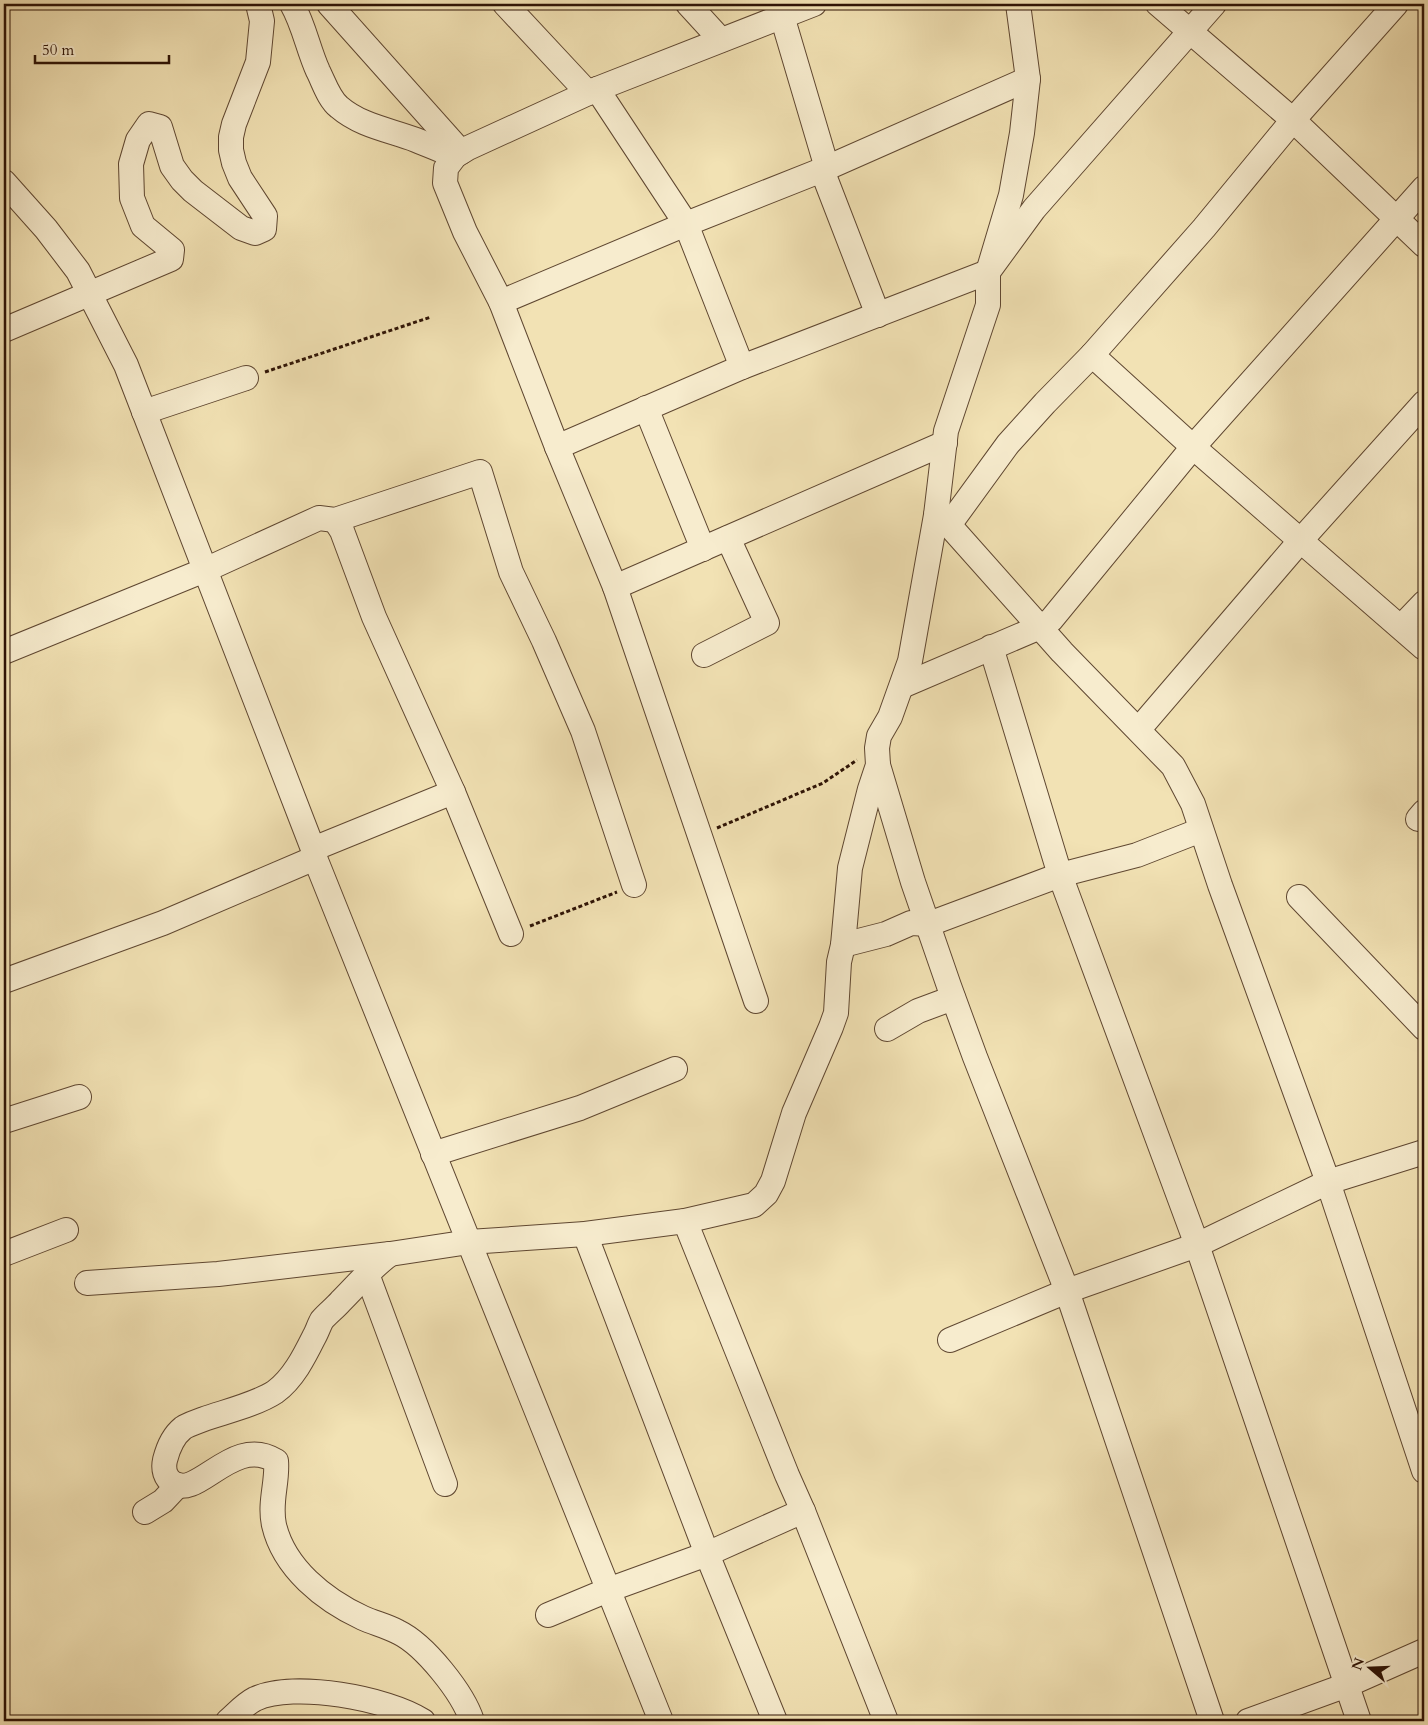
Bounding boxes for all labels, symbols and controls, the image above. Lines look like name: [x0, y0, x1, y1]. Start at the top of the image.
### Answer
scale bar: [35, 32, 169, 64]
text: 50 m: [42, 40, 74, 60]
north arrow: [1346, 1642, 1396, 1692]
text: N: [1347, 1655, 1369, 1673]

